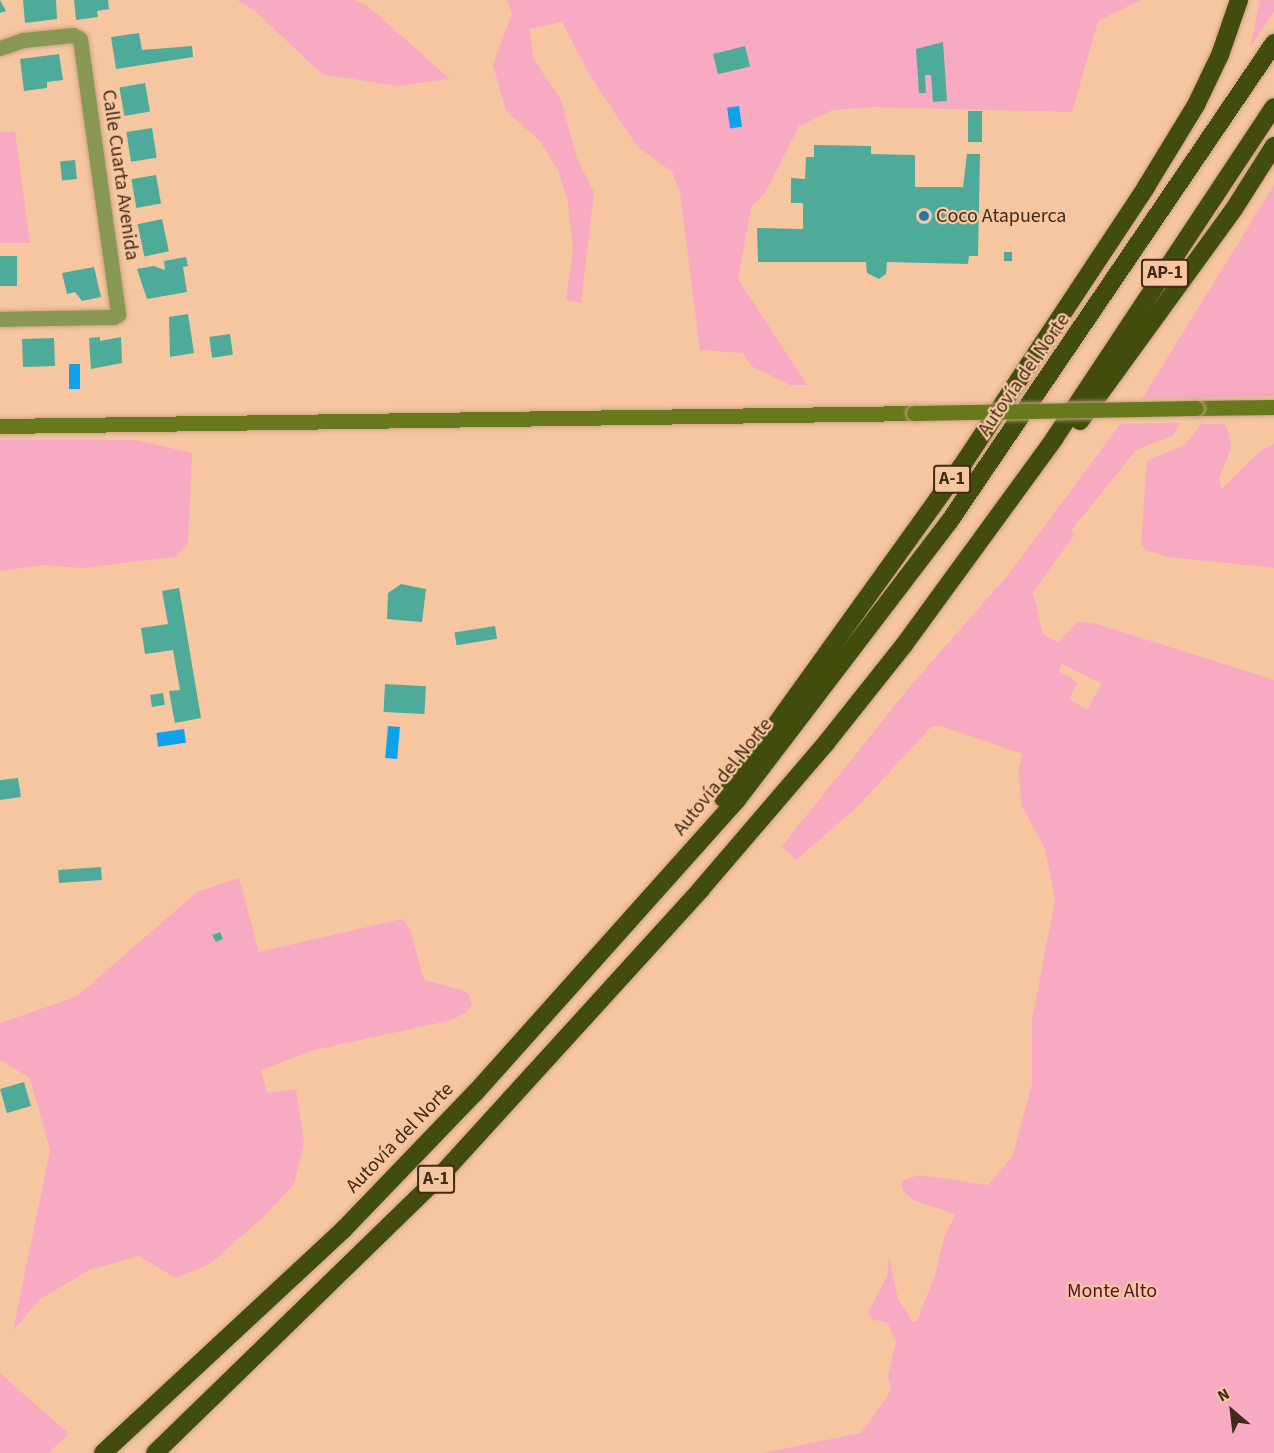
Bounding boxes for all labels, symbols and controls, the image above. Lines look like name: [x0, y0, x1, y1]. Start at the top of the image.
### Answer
street label: Calle Cuarta Avenida: [96, 88, 144, 262]
place label: Coco Atapuerca: [936, 204, 1066, 228]
marker: Coco Atapuerca: [917, 209, 931, 223]
road number: AP-1: [1140, 258, 1190, 288]
street label: Autovía del Norte: [973, 309, 1075, 441]
road number: A-1: [932, 464, 972, 494]
street label: Autovía del Norte: [668, 713, 778, 841]
street label: Autovía del Norte: [341, 1078, 459, 1198]
road number: A-1: [416, 1164, 456, 1194]
park label: Monte Alto: [1067, 1279, 1157, 1303]
north arrow: [1202, 1381, 1262, 1441]
text: N: [1214, 1383, 1233, 1407]

